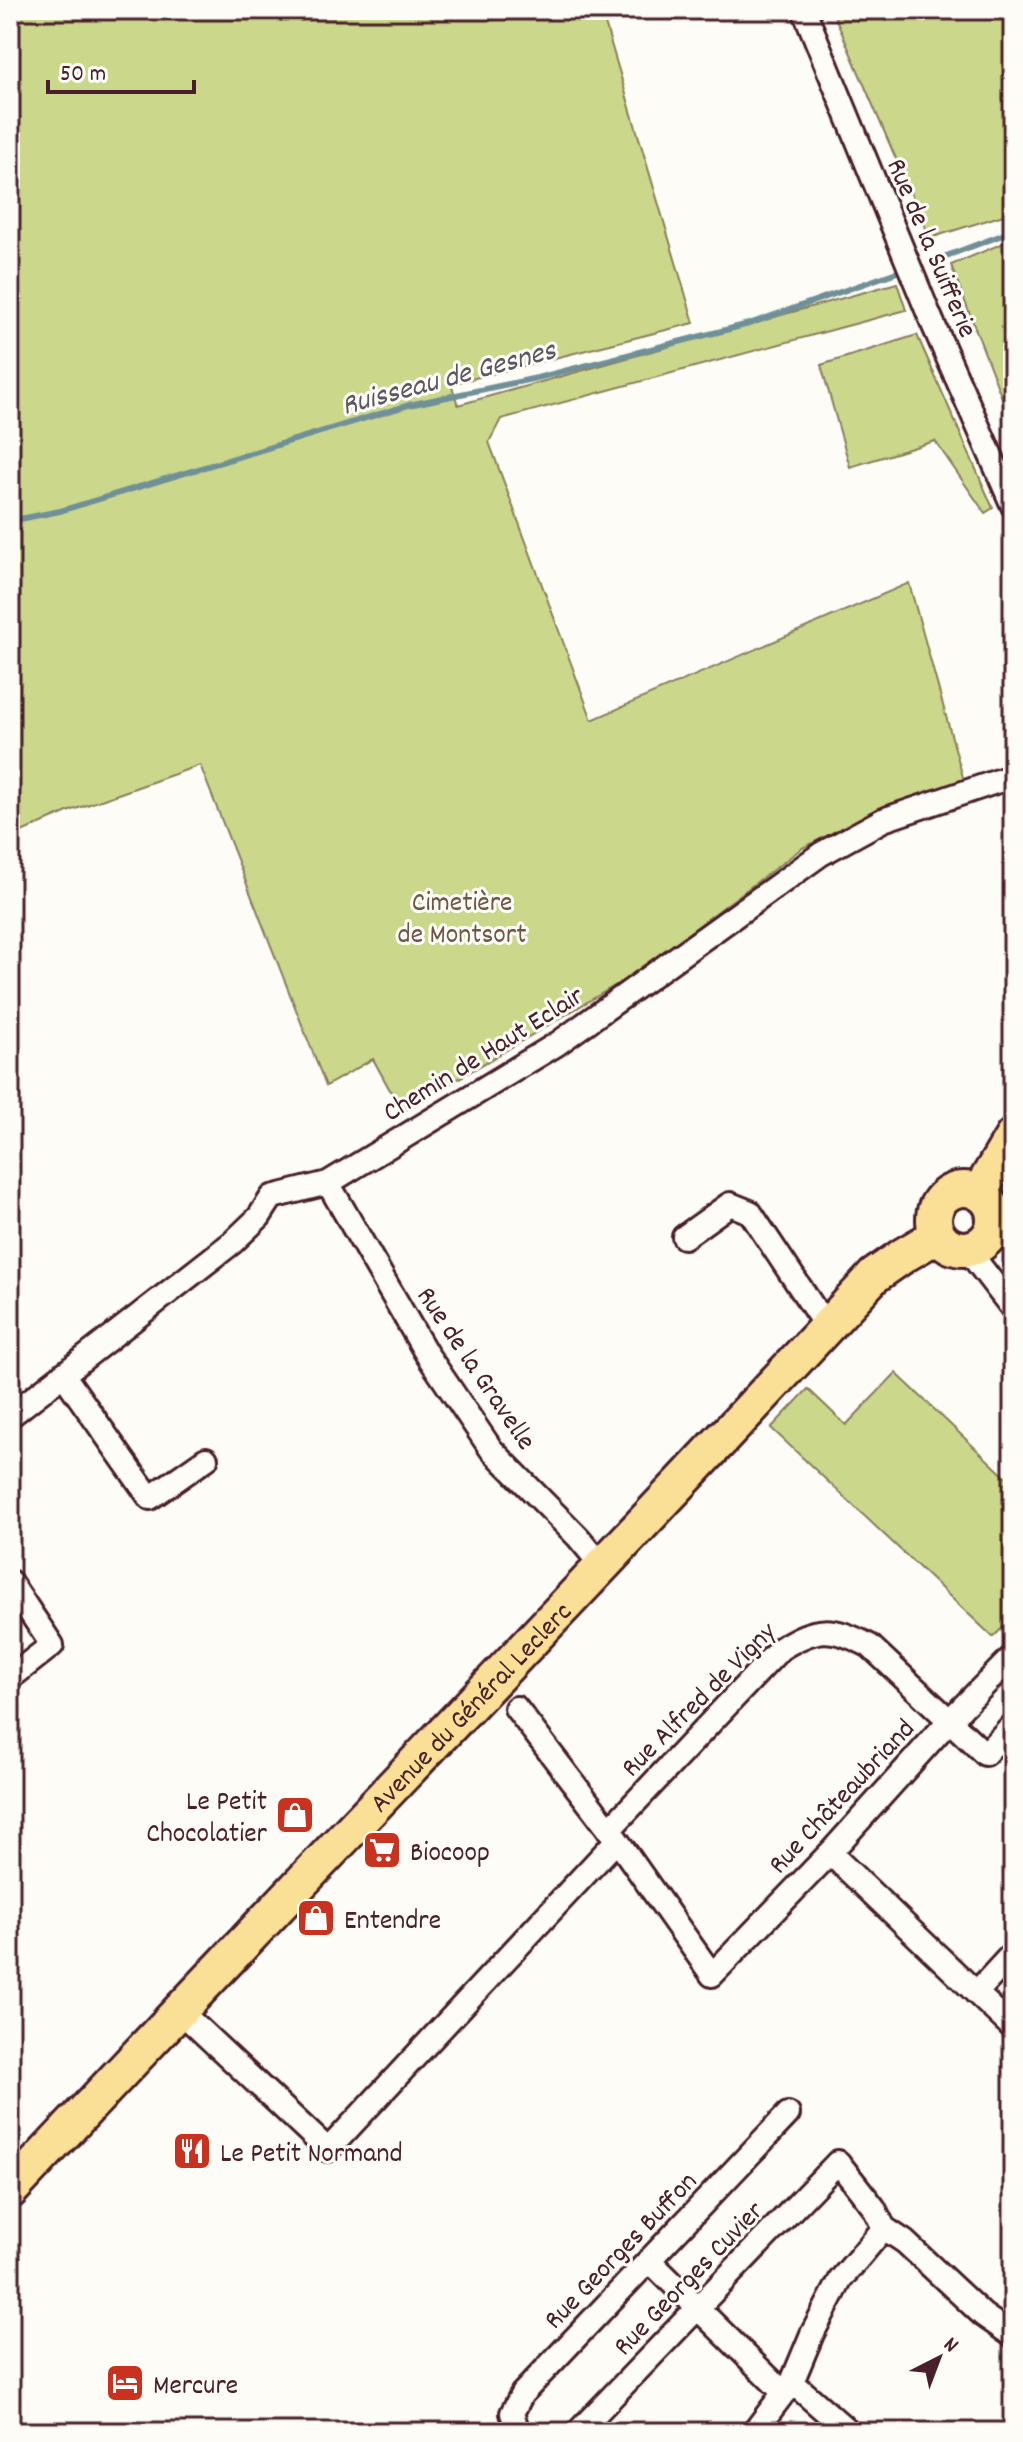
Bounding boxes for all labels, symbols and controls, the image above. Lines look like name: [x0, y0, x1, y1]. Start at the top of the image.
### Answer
scale bar: [48, 44, 194, 94]
text: 50 m: [60, 58, 106, 92]
street label: Rue de la Suifferie: [874, 153, 985, 345]
water label: Ruisseau de Gesnes: [337, 331, 562, 430]
park label: Cimetière de Montsort: [398, 885, 526, 957]
street label: Chemin de Haut Eclair: [376, 978, 593, 1134]
street label: Rue de la Gravelle: [404, 1280, 544, 1460]
street label: Avenue du Général Leclerc: [362, 1595, 583, 1824]
street label: Rue Alfred de Vigny: [614, 1614, 788, 1788]
street label: Rue Châteaubriand: [761, 1712, 926, 1885]
place label: Le Petit Chocolatier: [146, 1784, 268, 1856]
shop icon: Le Petit Chocolatier: [274, 1794, 316, 1836]
supermarket icon: Biocoop: [361, 1829, 403, 1871]
place label: Biocoop: [410, 1835, 490, 1875]
shop icon: Entendre: [295, 1897, 337, 1939]
place label: Entendre: [344, 1903, 441, 1943]
restaurant icon: Le Petit Normand: [171, 2130, 213, 2172]
place label: Le Petit Normand: [220, 2136, 403, 2176]
street label: Rue Georges Buffon: [537, 2164, 709, 2341]
street label: Rue Georges Cuvier: [606, 2194, 776, 2367]
north arrow: [899, 2318, 979, 2398]
text: N: [936, 2331, 965, 2361]
hotel icon: Mercure: [104, 2362, 146, 2404]
place label: Mercure: [153, 2368, 238, 2408]

